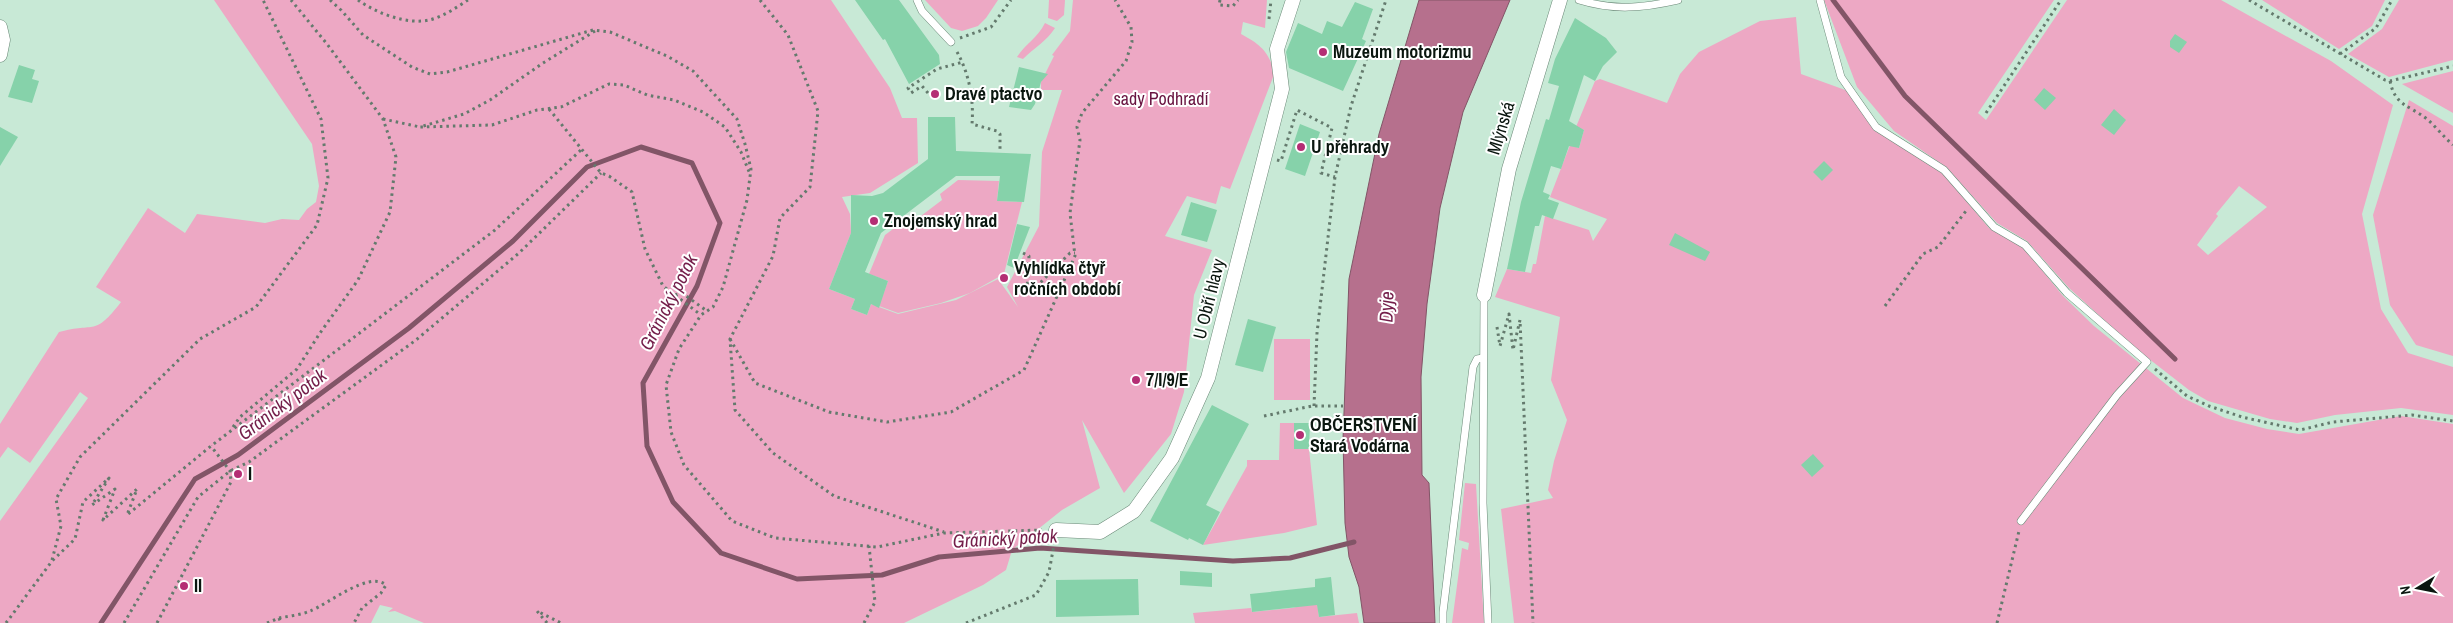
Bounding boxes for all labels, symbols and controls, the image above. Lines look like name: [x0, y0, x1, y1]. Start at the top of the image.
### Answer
place label: Muzeum motorizmu: [1333, 39, 1472, 64]
marker: Muzeum motorizmu: [1317, 46, 1329, 58]
place label: Dravé ptactvo: [945, 81, 1043, 106]
park label: sady Podhradí: [1113, 86, 1209, 111]
marker: Dravé ptactvo: [929, 88, 941, 100]
street label: Mlýnská: [1481, 98, 1520, 157]
place label: U přehrady: [1311, 134, 1390, 159]
marker: U přehrady: [1295, 141, 1307, 153]
place label: Znojemský hrad: [884, 208, 997, 233]
marker: Znojemský hrad: [868, 215, 880, 227]
water label: Gránický potok: [633, 248, 704, 355]
place label: Vyhlídka čtyř ročních období: [1014, 255, 1122, 301]
street label: U Obří hlavy: [1186, 255, 1231, 342]
marker: Vyhlídka čtyř ročních období: [998, 272, 1010, 284]
water label: Dyje: [1372, 291, 1400, 323]
water label: Gránický potok: [232, 361, 333, 446]
place label: 7/I/9/E: [1146, 367, 1189, 392]
marker: 7/I/9/E: [1130, 374, 1142, 386]
place label: OBČERSTVENÍ Stará Vodárna: [1310, 412, 1418, 458]
marker: OBČERSTVENÍ Stará Vodárna: [1294, 429, 1306, 441]
place label: I: [248, 461, 252, 486]
marker: I: [232, 468, 244, 480]
water label: Gránický potok: [952, 522, 1059, 554]
north arrow: [2393, 563, 2443, 613]
place label: II: [194, 573, 202, 598]
marker: II: [178, 580, 190, 592]
text: N: [2396, 585, 2415, 596]

